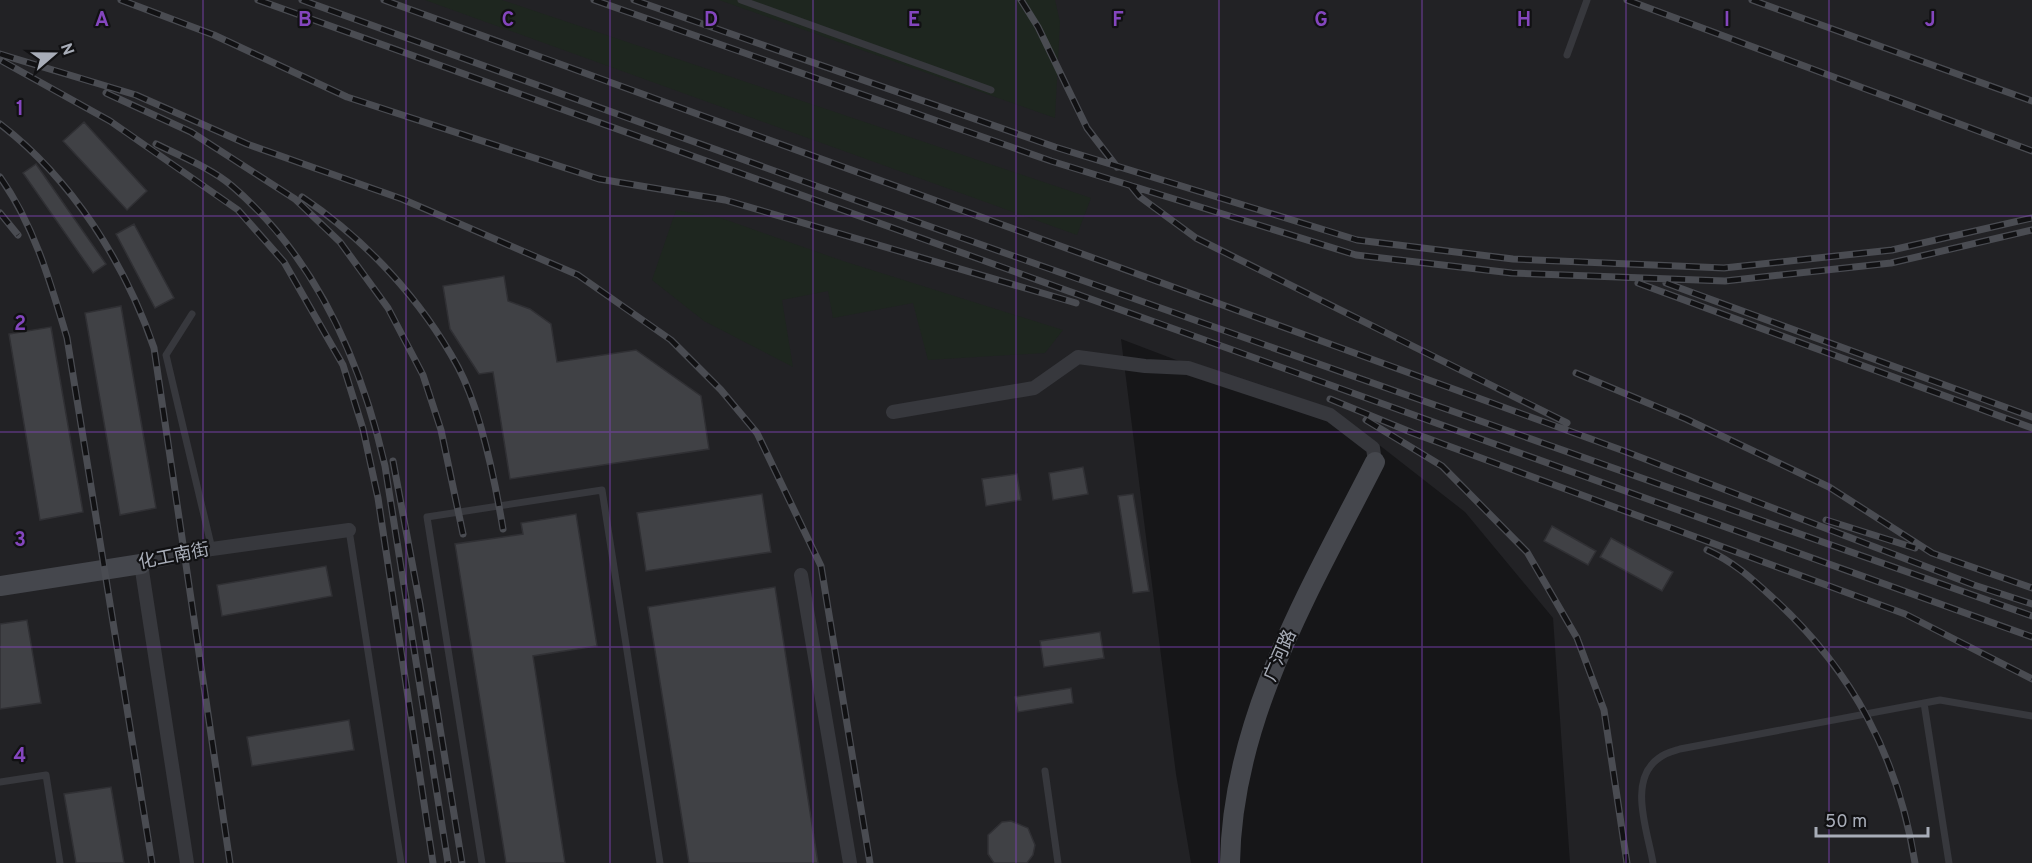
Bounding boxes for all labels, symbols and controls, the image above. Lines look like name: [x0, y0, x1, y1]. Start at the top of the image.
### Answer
text: A: [95, 8, 109, 34]
text: B: [298, 8, 312, 34]
text: C: [502, 8, 514, 34]
text: D: [704, 8, 718, 34]
text: E: [908, 8, 920, 34]
text: F: [1112, 8, 1124, 34]
text: G: [1314, 8, 1328, 34]
text: H: [1517, 8, 1531, 34]
text: I: [1724, 8, 1730, 34]
text: J: [1924, 8, 1936, 34]
north arrow: [24, 24, 84, 84]
text: N: [55, 41, 78, 58]
text: 1: [16, 97, 24, 123]
text: 2: [14, 312, 26, 338]
text: 3: [14, 528, 26, 554]
street label: 化工南街: [136, 539, 212, 575]
street label: 广河路: [1260, 627, 1302, 685]
text: 4: [14, 744, 26, 770]
scale bar: [1816, 800, 1928, 838]
text: 50 m: [1825, 811, 1867, 834]

